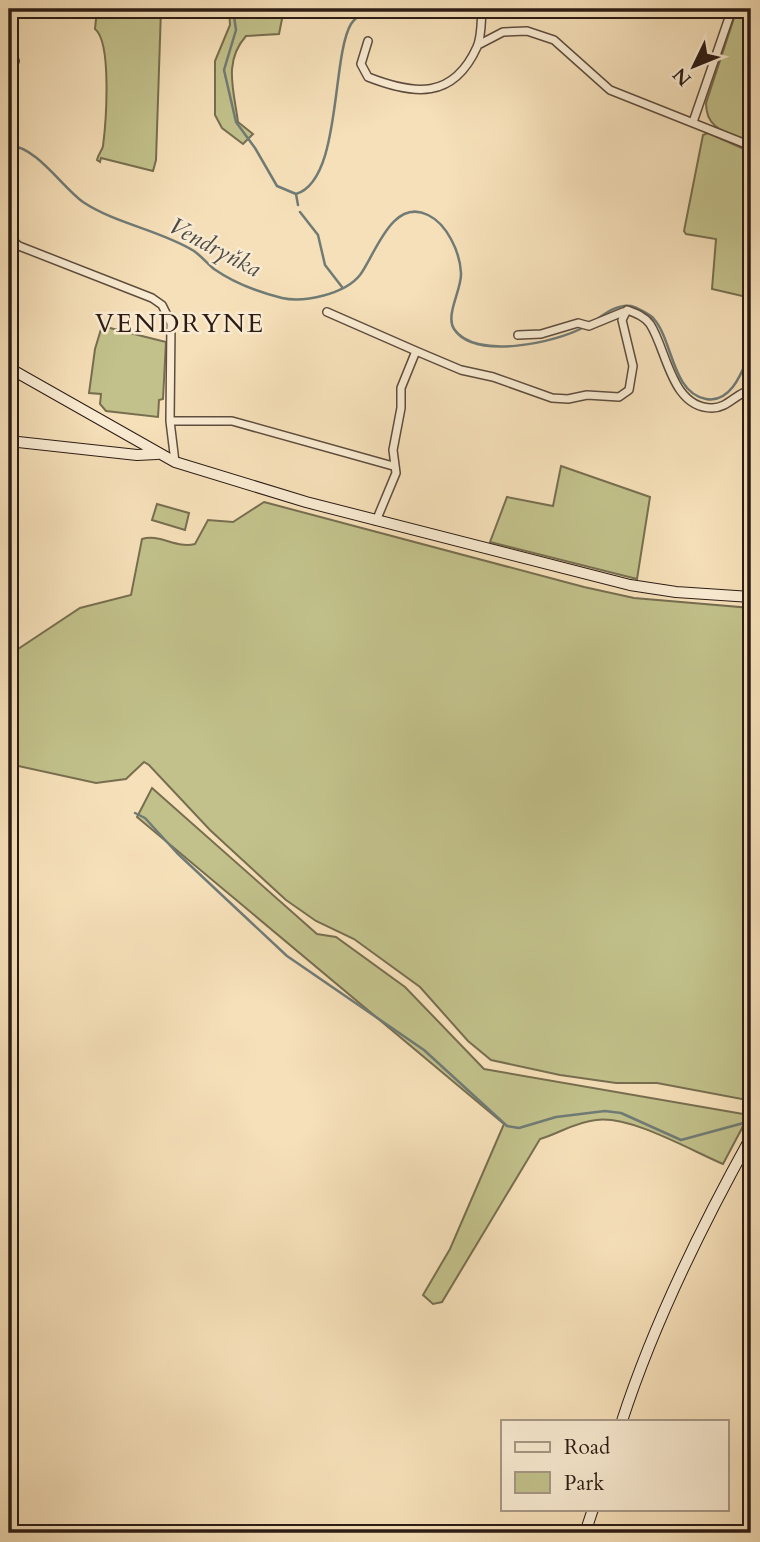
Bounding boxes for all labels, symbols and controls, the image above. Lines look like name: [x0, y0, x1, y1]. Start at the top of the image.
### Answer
north arrow: [658, 32, 728, 102]
text: N: [667, 62, 697, 92]
water label: Vendryňka: [163, 209, 267, 286]
district label: VENDRYNE: [95, 306, 265, 341]
legend: [501, 1420, 728, 1510]
text: Road: [564, 1433, 610, 1462]
text: Park: [564, 1469, 605, 1498]

